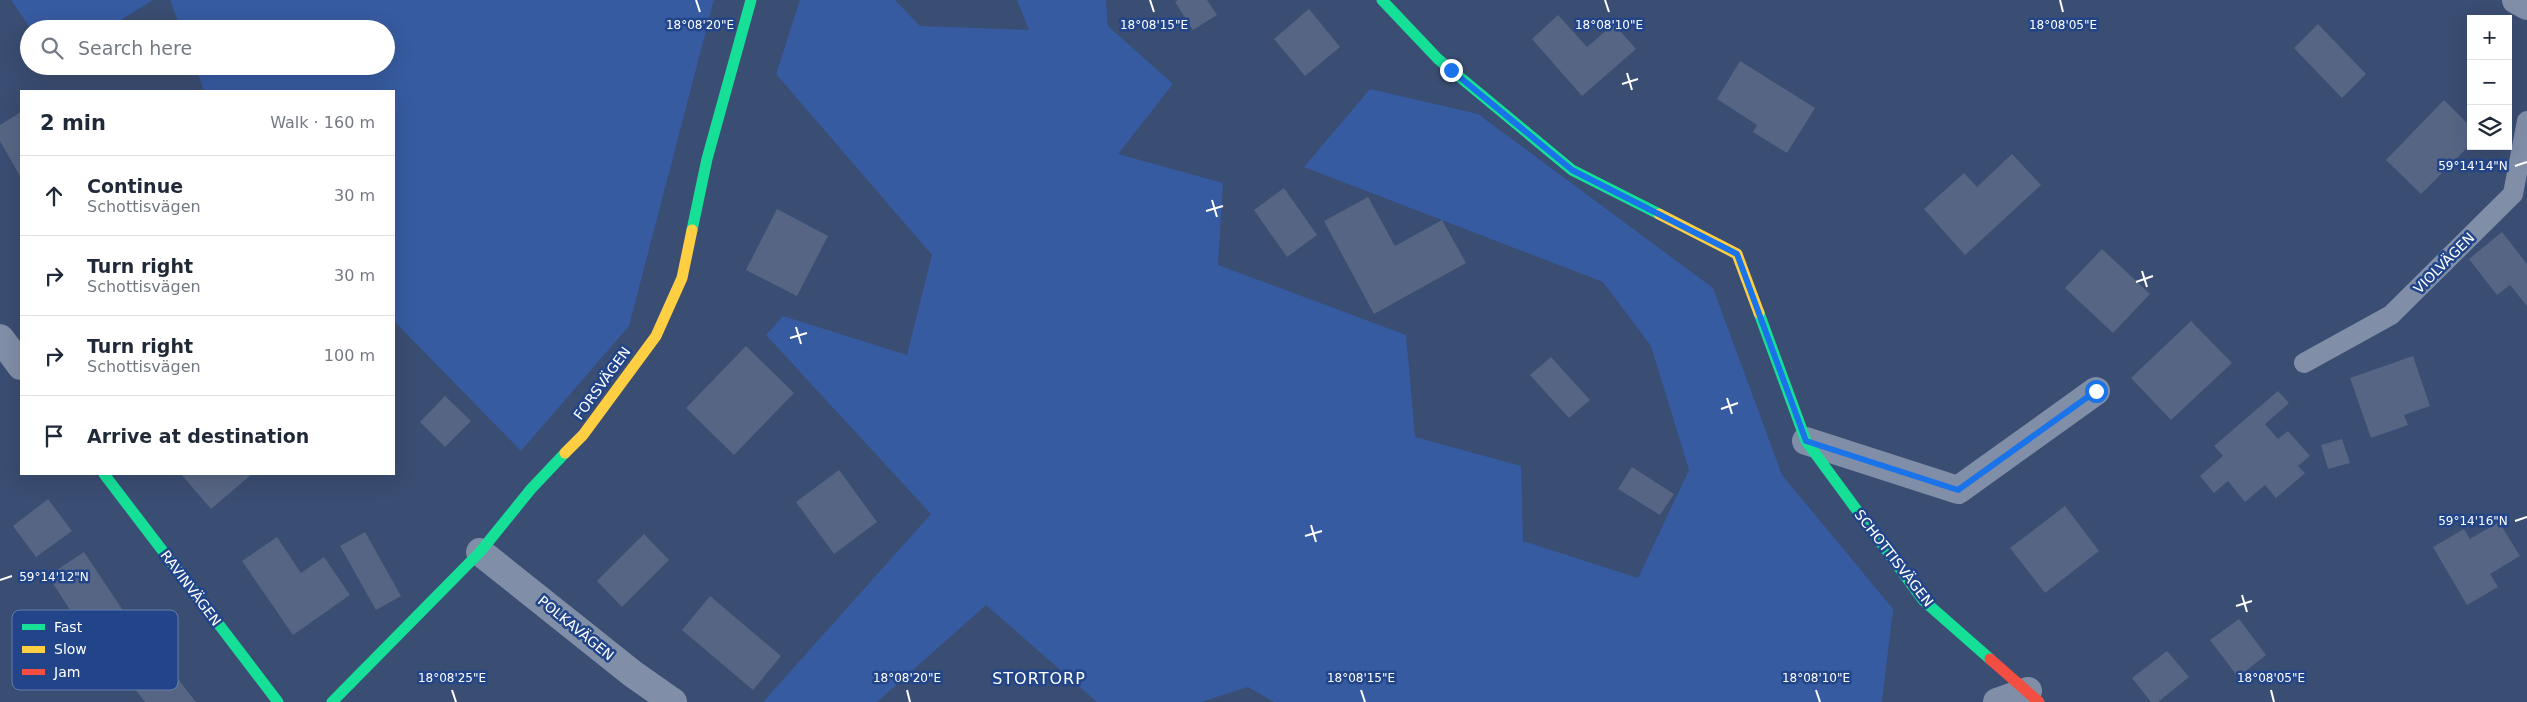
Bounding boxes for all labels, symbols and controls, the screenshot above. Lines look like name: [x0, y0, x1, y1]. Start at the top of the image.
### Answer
map controls: [2467, 15, 2512, 150]
button: +: [2467, 15, 2512, 60]
text: 18°08'20"E: [666, 18, 734, 32]
text: 18°08'15"E: [1120, 18, 1188, 32]
text: 18°08'10"E: [1575, 18, 1643, 32]
text: 18°08'05"E: [2029, 18, 2097, 32]
search box: [20, 20, 395, 75]
icon: search: [38, 34, 66, 62]
text: Search here: [78, 37, 192, 59]
route end: [1440, 59, 1463, 82]
button: −: [2467, 60, 2512, 105]
button: layers: [2467, 105, 2512, 150]
text: 2 min: [40, 111, 106, 135]
text: Walk · 160 m: [270, 113, 375, 132]
text: 59°14'14"N: [2438, 159, 2508, 173]
text: Continue: [87, 175, 183, 197]
icon: ahead: [40, 182, 68, 210]
text: 30 m: [334, 186, 375, 205]
text: Schottisvägen: [87, 197, 201, 216]
street label: VIOLVÄGEN: [2410, 229, 2478, 297]
text: Turn right: [87, 255, 193, 277]
icon: right: [40, 262, 68, 290]
text: 30 m: [334, 266, 375, 285]
text: Schottisvägen: [87, 277, 201, 296]
text: Turn right: [87, 335, 193, 357]
icon: right: [40, 342, 68, 370]
street label: FORSVÄGEN: [569, 343, 634, 422]
text: 100 m: [324, 346, 375, 365]
text: Schottisvägen: [87, 357, 201, 376]
route start: [2085, 380, 2108, 403]
icon: arrive: [40, 422, 68, 450]
text: Arrive at destination: [87, 425, 309, 447]
street label: SCHOTTISVÄGEN: [1851, 506, 1937, 610]
text: 59°14'16"N: [2438, 514, 2508, 528]
street label: RAVINVÄGEN: [157, 547, 225, 629]
text: 59°14'12"N: [19, 570, 89, 584]
street label: POLKAVÄGEN: [535, 592, 618, 664]
legend: [12, 610, 178, 690]
text: Fast: [54, 619, 83, 635]
text: Slow: [54, 641, 87, 657]
text: Jam: [53, 664, 80, 680]
district label: STORTORP: [992, 669, 1086, 688]
text: 18°08'25"E: [418, 671, 486, 685]
text: 18°08'20"E: [873, 671, 941, 685]
text: 18°08'15"E: [1327, 671, 1395, 685]
text: 18°08'10"E: [1782, 671, 1850, 685]
text: 18°08'05"E: [2237, 671, 2305, 685]

